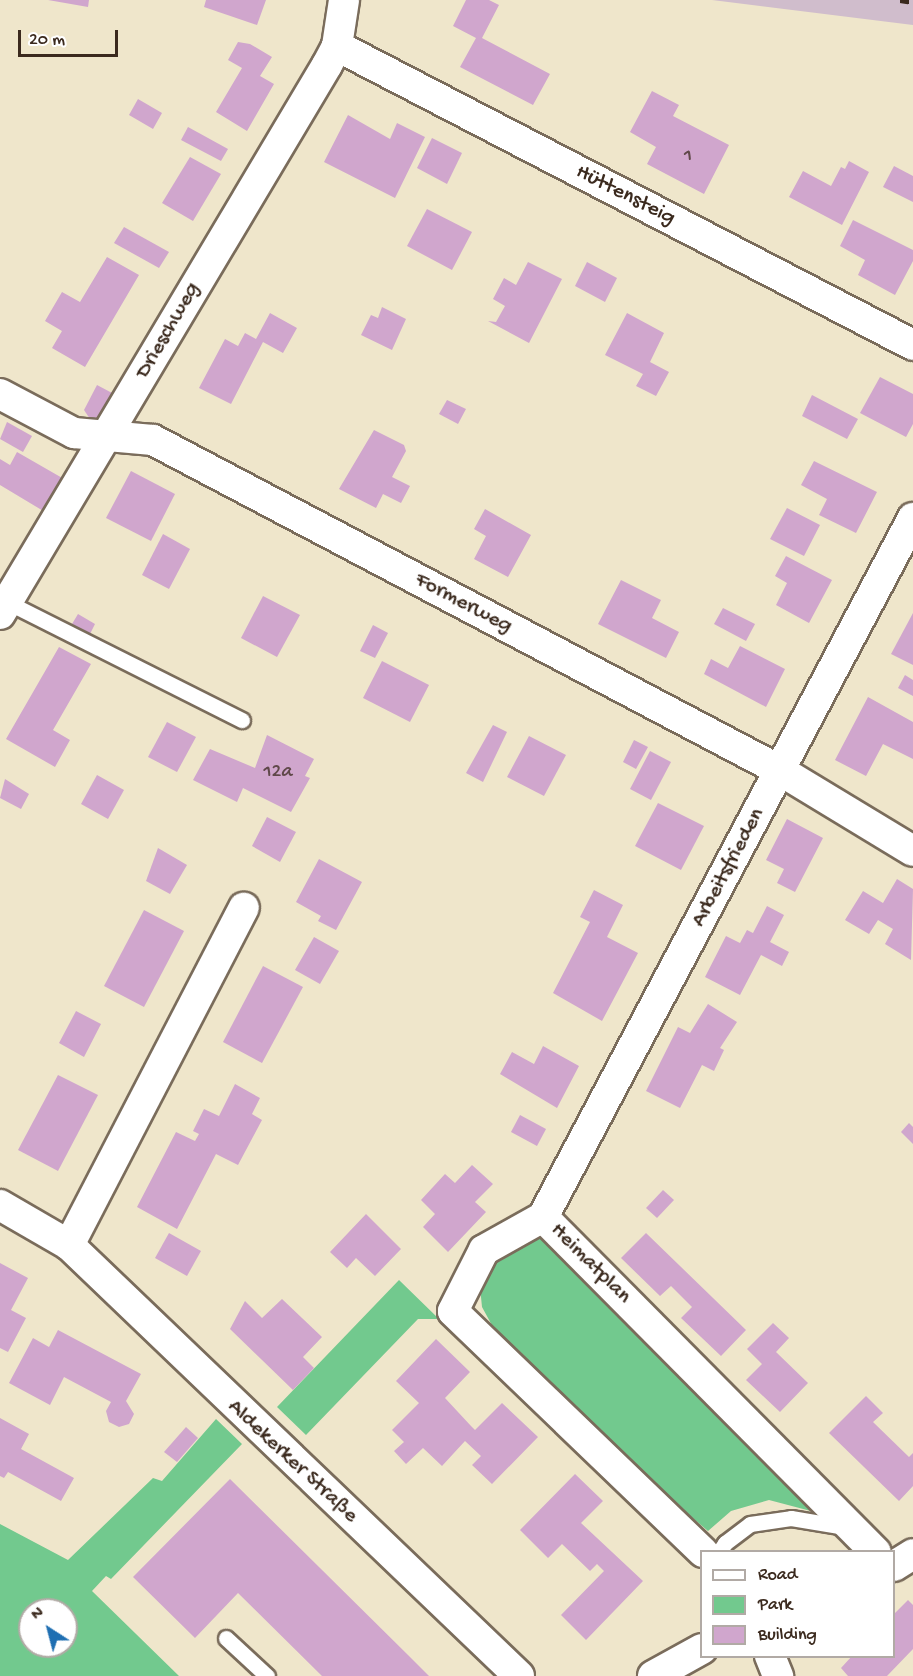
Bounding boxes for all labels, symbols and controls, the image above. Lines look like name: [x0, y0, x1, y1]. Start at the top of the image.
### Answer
scale bar: [21, 18, 122, 56]
text: 20 m: [29, 30, 65, 51]
house number: 1: [684, 144, 692, 168]
street label: Hüttensteig: [571, 160, 679, 232]
street label: Drieschweg: [131, 278, 207, 384]
street label: Formerweg: [410, 567, 516, 641]
house number: 12a: [264, 760, 292, 784]
street label: Arbeitsfrieden: [687, 804, 771, 932]
street label: Heimatplan: [544, 1218, 636, 1310]
street label: Aldekerker Straße: [221, 1395, 363, 1529]
legend: [700, 1550, 895, 1658]
text: Road: [758, 1565, 797, 1586]
text: Park: [758, 1595, 792, 1616]
north arrow: [18, 1598, 78, 1658]
text: N: [28, 1604, 48, 1625]
text: Building: [758, 1625, 817, 1646]

